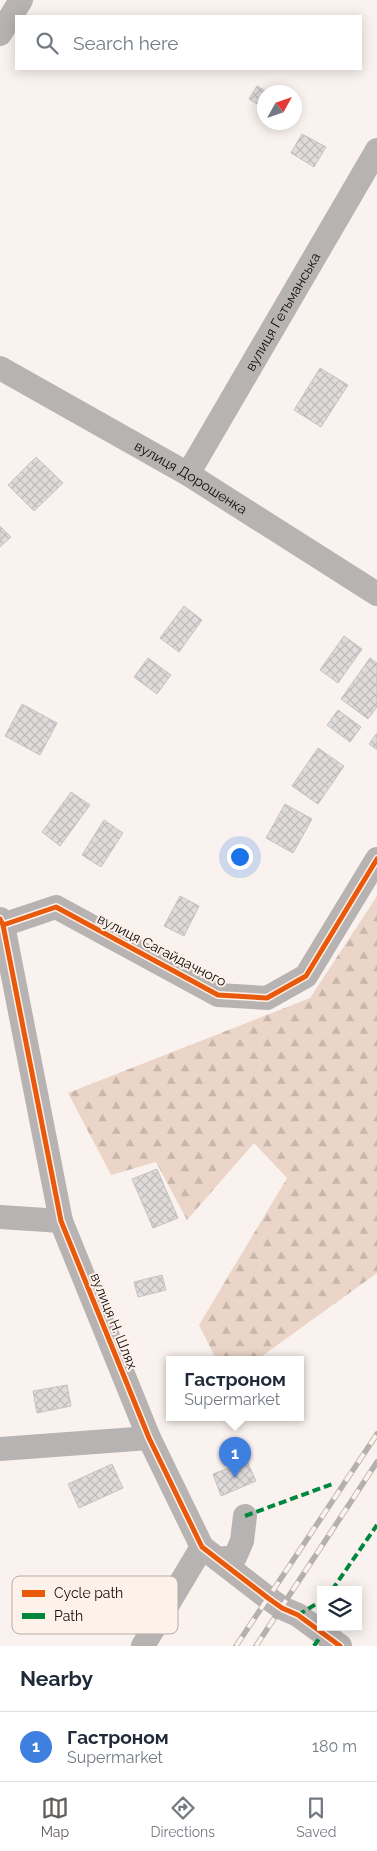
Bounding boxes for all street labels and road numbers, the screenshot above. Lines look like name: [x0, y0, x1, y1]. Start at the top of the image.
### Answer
street label: вулиця Гетьманська: [242, 250, 323, 374]
street label: вулиця Дорошенка: [132, 437, 250, 517]
street label: вулиця Сагайдачного: [95, 911, 229, 989]
street label: вулиця Н. Шлях: [87, 1271, 141, 1371]

